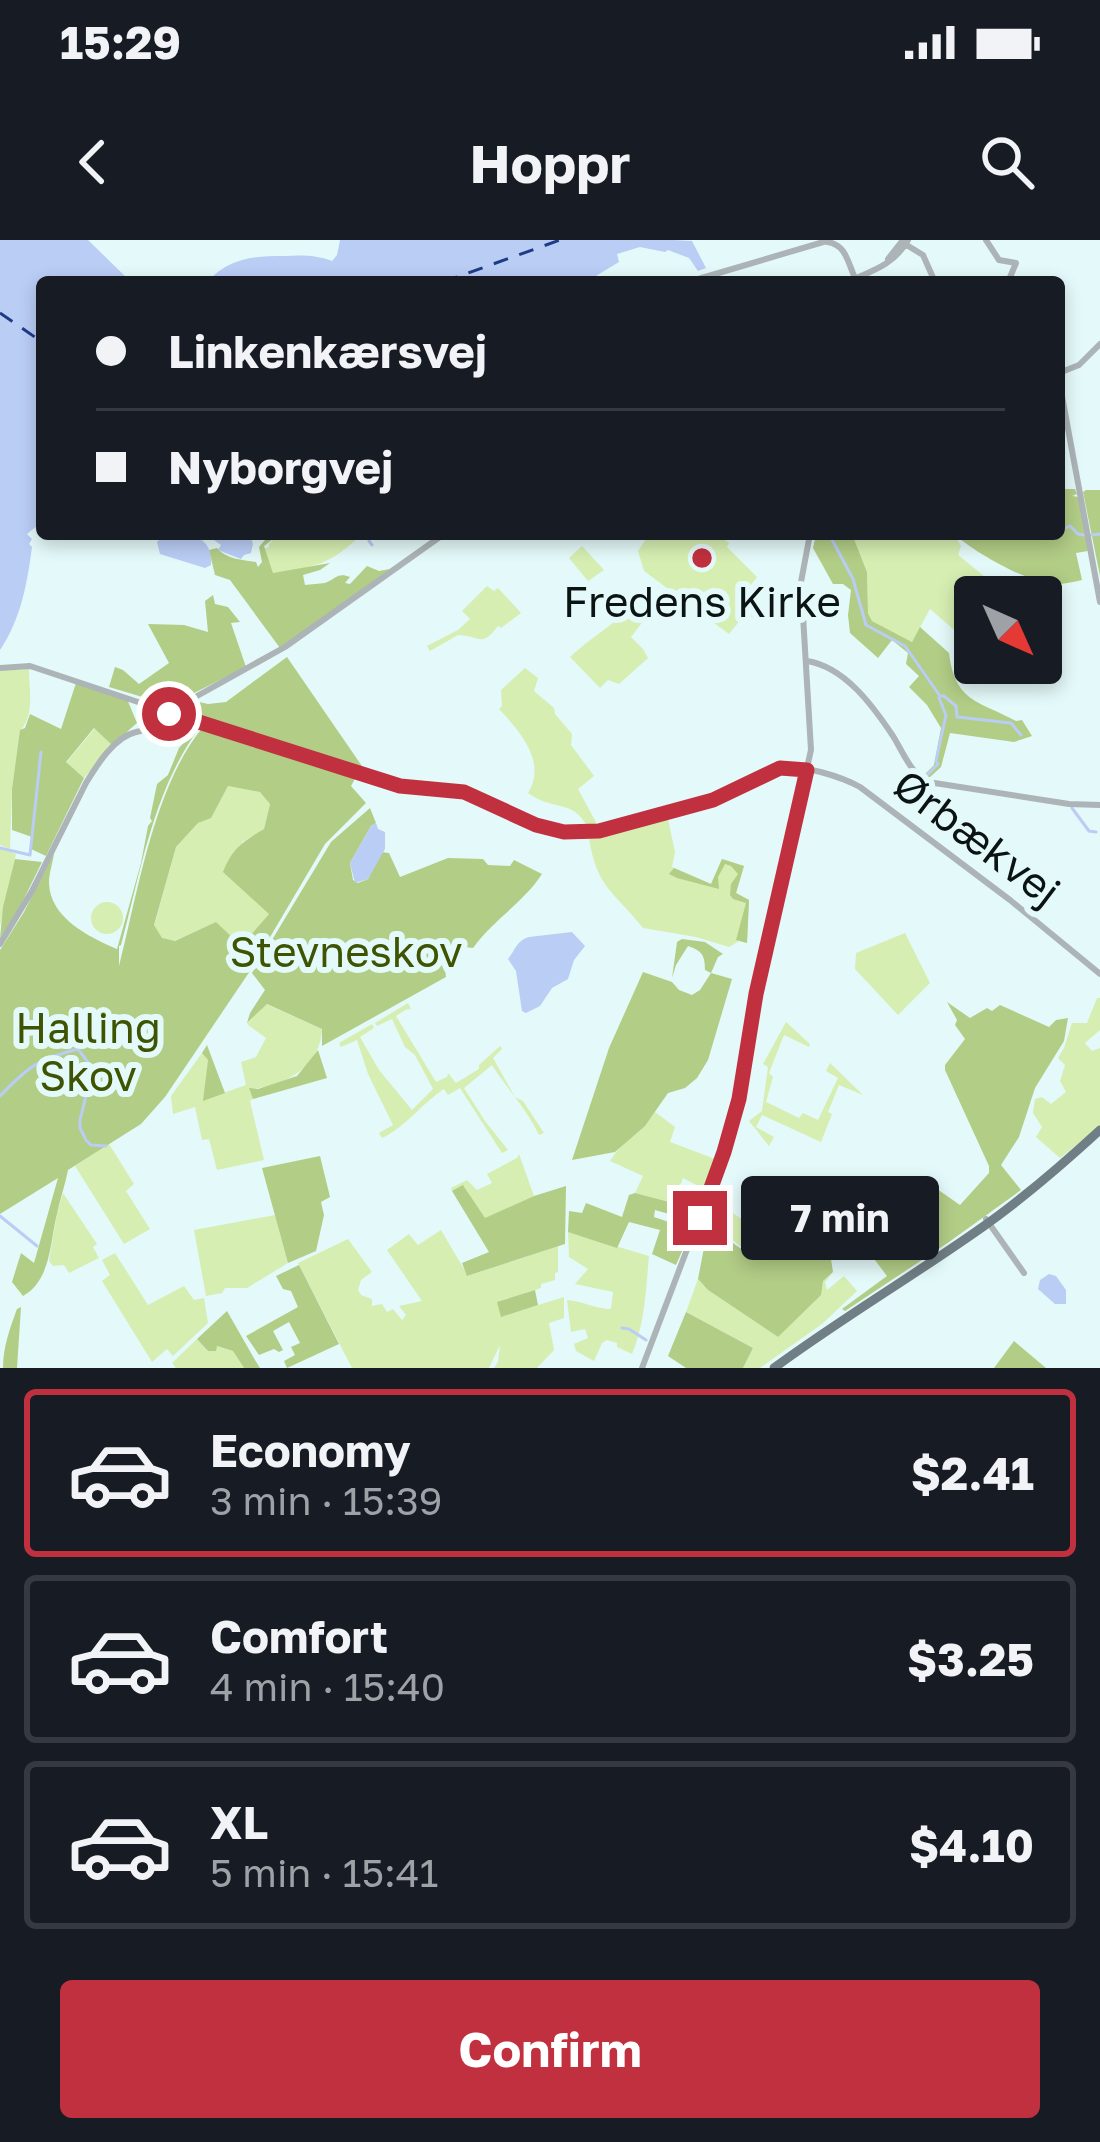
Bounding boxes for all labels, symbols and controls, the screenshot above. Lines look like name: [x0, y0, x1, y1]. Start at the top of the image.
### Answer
text: 15:29: [60, 15, 181, 69]
icon: back: [60, 129, 126, 195]
icon: search: [974, 129, 1040, 195]
text: Hoppr: [470, 130, 630, 195]
text: Linkenkærsvej: [168, 324, 487, 378]
text: Nyborgvej: [168, 440, 393, 494]
marker: Fredens Kirke: [689, 545, 715, 571]
place label: Fredens Kirke: [563, 576, 841, 626]
north arrow: [954, 576, 1062, 684]
map controls: [954, 576, 1062, 684]
route start: [142, 687, 196, 741]
street label: Ørbækvej: [885, 759, 1071, 916]
park label: Stevneskov: [229, 926, 463, 976]
park label: Halling Skov: [15, 1002, 161, 1100]
callout: 7 min: [742, 1176, 940, 1260]
route end: [673, 1191, 727, 1245]
text: 7 min: [790, 1194, 890, 1241]
icon: car: [66, 1419, 174, 1527]
text: Economy: [210, 1423, 411, 1477]
text: $2.41: [911, 1446, 1034, 1500]
text: 3 min · 15:39: [210, 1477, 442, 1524]
icon: car: [66, 1605, 174, 1713]
text: Comfort: [210, 1609, 388, 1663]
text: $3.25: [907, 1632, 1034, 1686]
text: 4 min · 15:40: [210, 1663, 445, 1710]
icon: car: [66, 1791, 174, 1899]
text: XL: [210, 1795, 268, 1849]
text: $4.10: [909, 1818, 1034, 1872]
text: 5 min · 15:41: [210, 1849, 438, 1896]
button: Confirm: [60, 1980, 1040, 2118]

